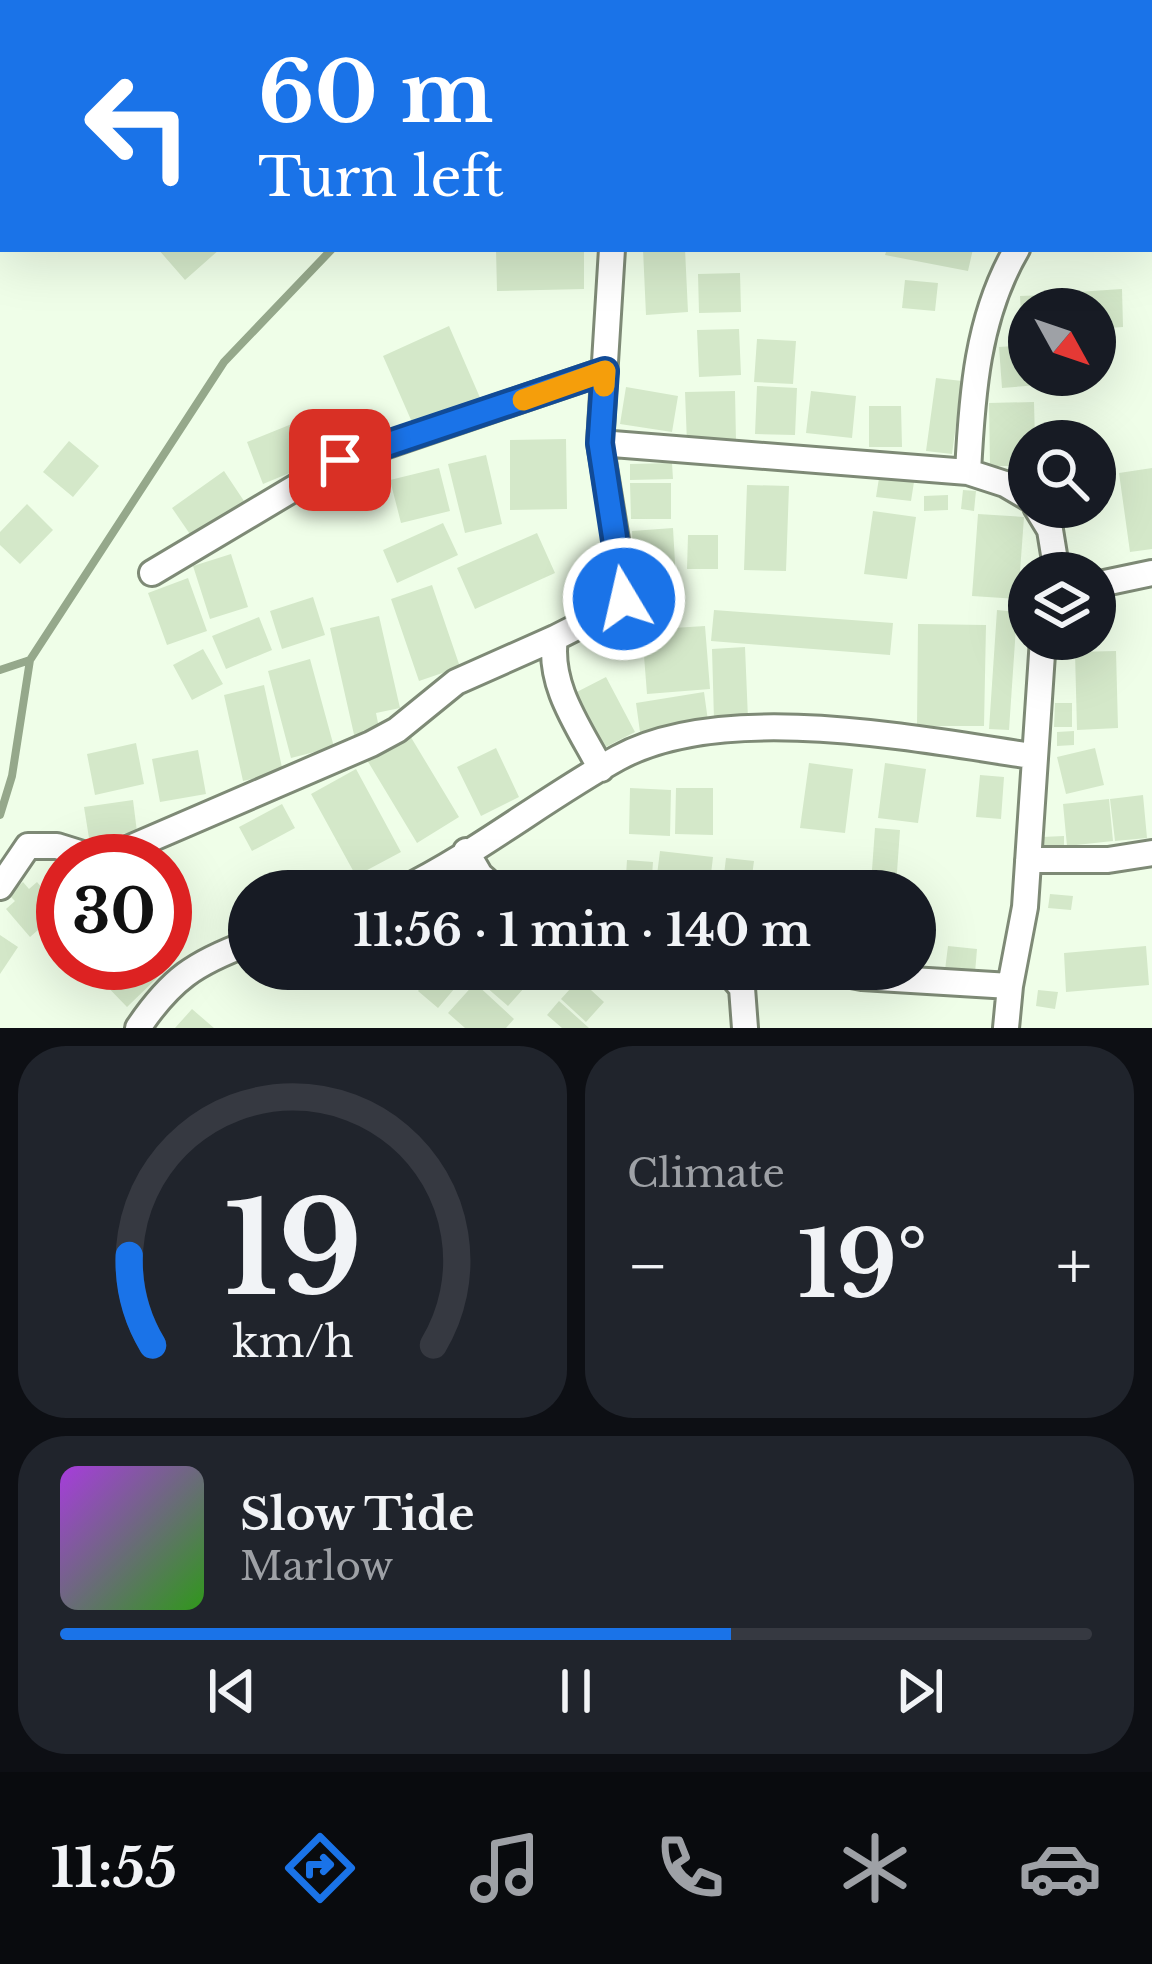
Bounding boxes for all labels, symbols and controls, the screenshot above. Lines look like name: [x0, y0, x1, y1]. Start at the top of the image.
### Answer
text: 60 m: [258, 41, 493, 145]
icon: left: [60, 48, 216, 204]
text: Turn left: [258, 144, 504, 211]
north arrow: [1008, 288, 1116, 396]
map controls: [1008, 288, 1116, 660]
pin: [289, 409, 391, 511]
button: search: [1008, 420, 1116, 528]
icon: arrive: [307, 427, 373, 493]
position arrow: [561, 536, 687, 662]
button: layers: [1008, 552, 1116, 660]
speed limit sign: 30: [36, 834, 192, 990]
text: 11:56 · 1 min · 140 m: [353, 902, 811, 958]
text: Climate: [627, 1149, 785, 1198]
text: 19: [223, 1173, 362, 1328]
text: 19°: [797, 1210, 927, 1321]
text: −: [627, 1225, 669, 1307]
text: +: [1056, 1225, 1092, 1307]
text: km/h: [232, 1315, 353, 1369]
text: Slow Tide: [240, 1486, 475, 1542]
text: Marlow: [240, 1542, 393, 1591]
icon: previous: [199, 1658, 265, 1724]
icon: pause: [543, 1658, 609, 1724]
icon: next: [887, 1658, 953, 1724]
icon: directions: [278, 1826, 362, 1910]
icon: music: [463, 1826, 547, 1910]
icon: phone: [648, 1826, 732, 1910]
icon: climate: [833, 1826, 917, 1910]
icon: car: [1018, 1826, 1102, 1910]
text: 11:55: [50, 1835, 177, 1902]

